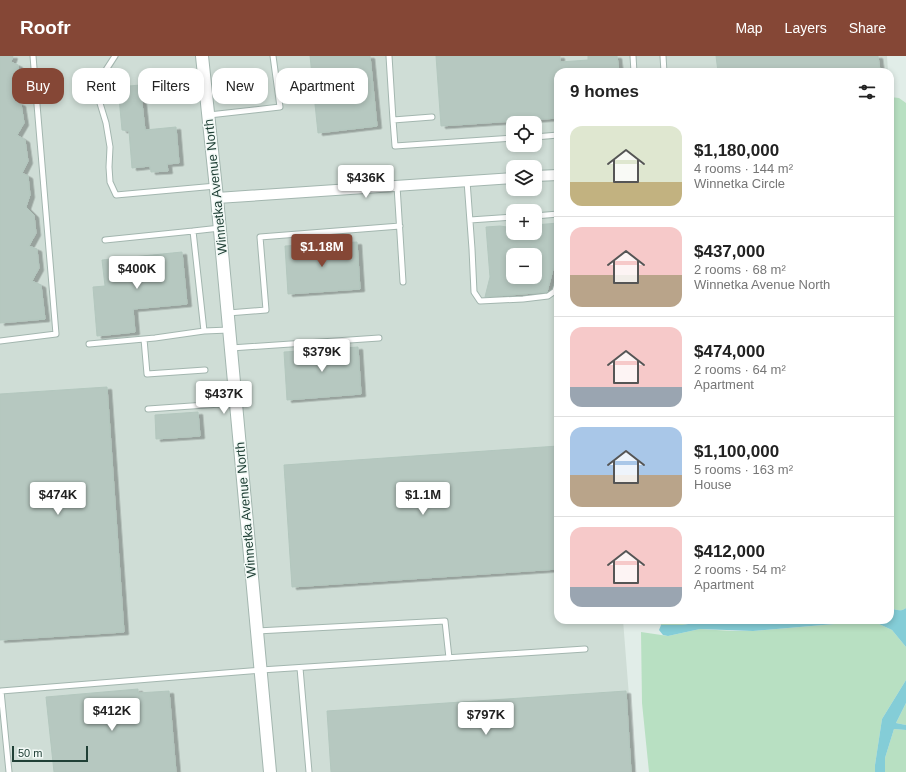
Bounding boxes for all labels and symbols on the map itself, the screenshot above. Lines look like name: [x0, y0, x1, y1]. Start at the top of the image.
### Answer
street label: Winnetka Avenue North: [201, 118, 230, 256]
pin: $436K: [338, 165, 394, 199]
pin: $1.18M: [289, 234, 355, 268]
pin: $400K: [109, 256, 165, 290]
pin: $379K: [294, 339, 350, 373]
pin: $437K: [196, 381, 252, 415]
street label: Winnetka Avenue North: [232, 441, 259, 579]
pin: $474K: [30, 482, 86, 516]
pin: $1.1M: [395, 482, 451, 516]
pin: $412K: [84, 698, 140, 732]
pin: $797K: [458, 702, 514, 736]
scale bar: [12, 744, 88, 763]

